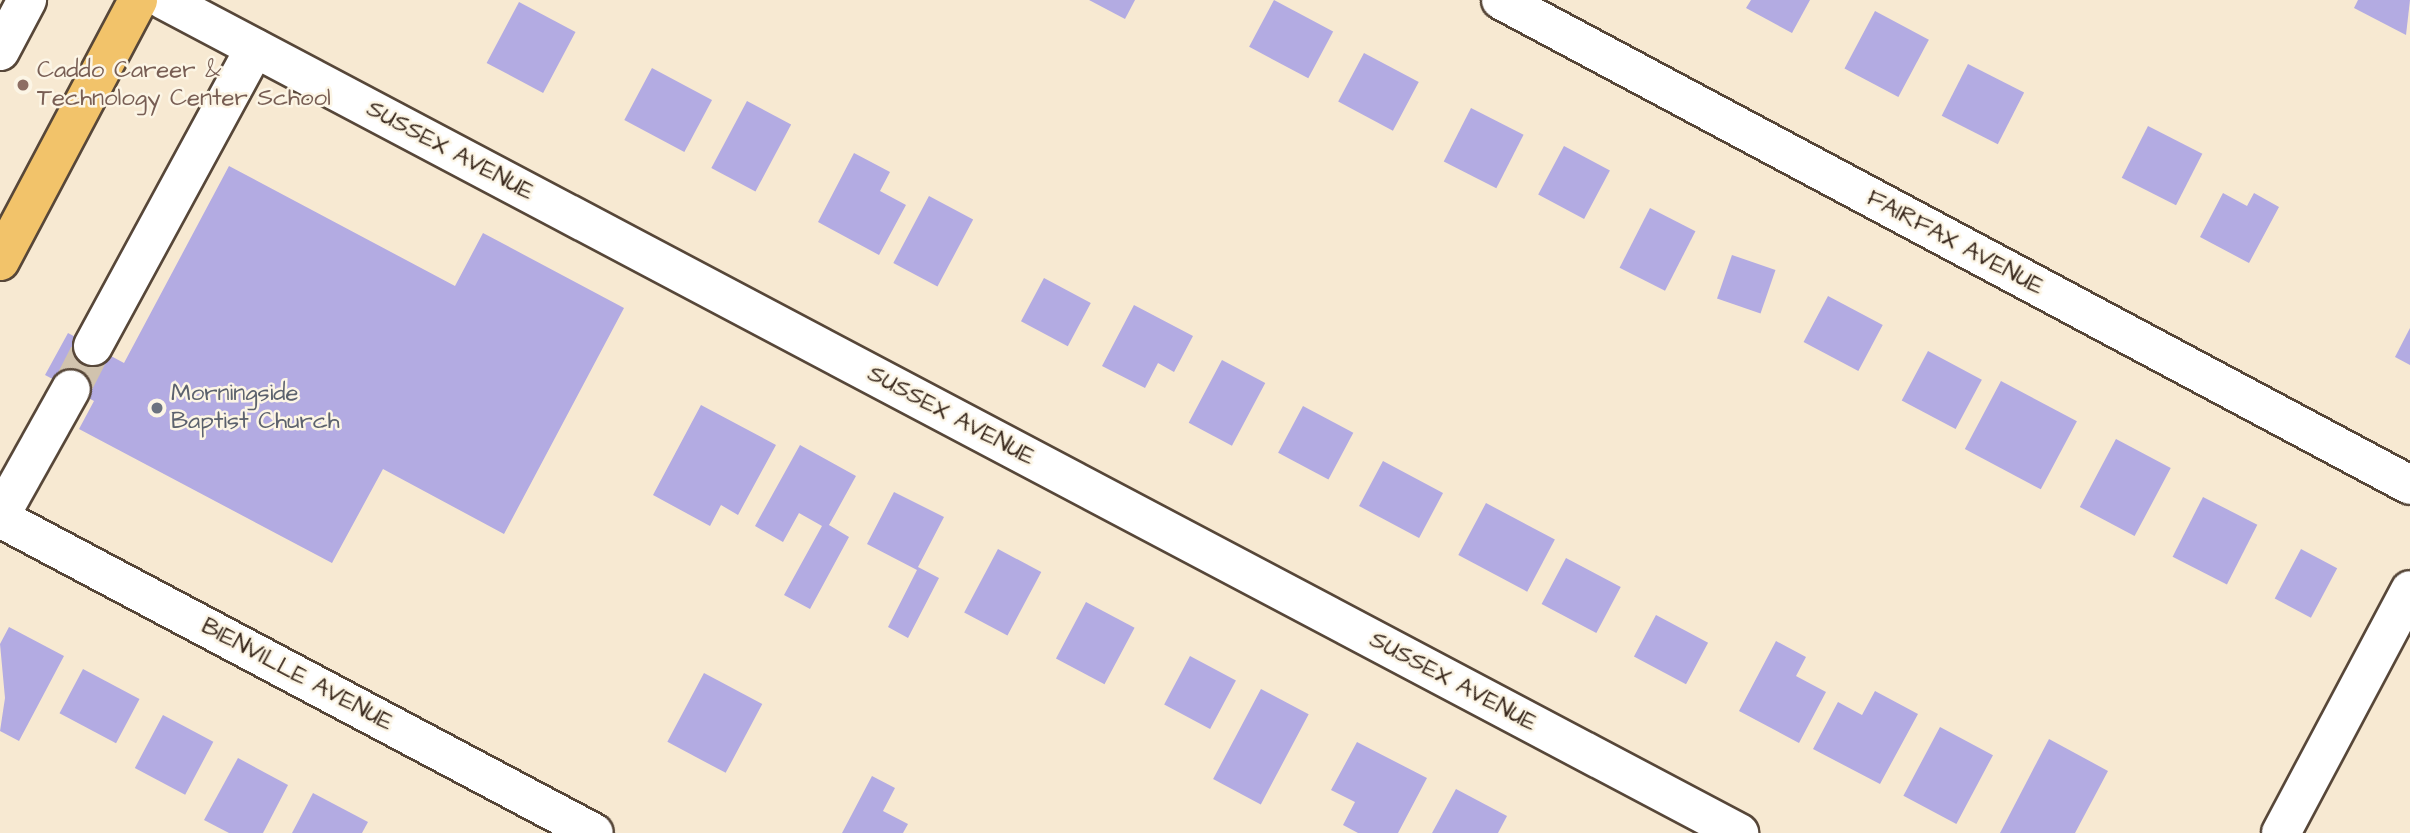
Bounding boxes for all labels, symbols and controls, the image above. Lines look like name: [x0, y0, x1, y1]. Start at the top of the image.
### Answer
place label: Caddo Career & Technology Center School: [37, 57, 331, 113]
marker: Caddo Career & Technology Center School: [15, 77, 31, 93]
street label: SUSSEX AVENUE: [361, 95, 539, 207]
street label: FAIRFAX AVENUE: [1862, 184, 2048, 302]
street label: SUSSEX AVENUE: [862, 360, 1040, 472]
place label: Morningside Baptist Church: [171, 380, 340, 436]
marker: Morningside Baptist Church: [149, 400, 165, 416]
street label: BIENVILLE AVENUE: [196, 612, 398, 738]
street label: SUSSEX AVENUE: [1364, 626, 1542, 738]

